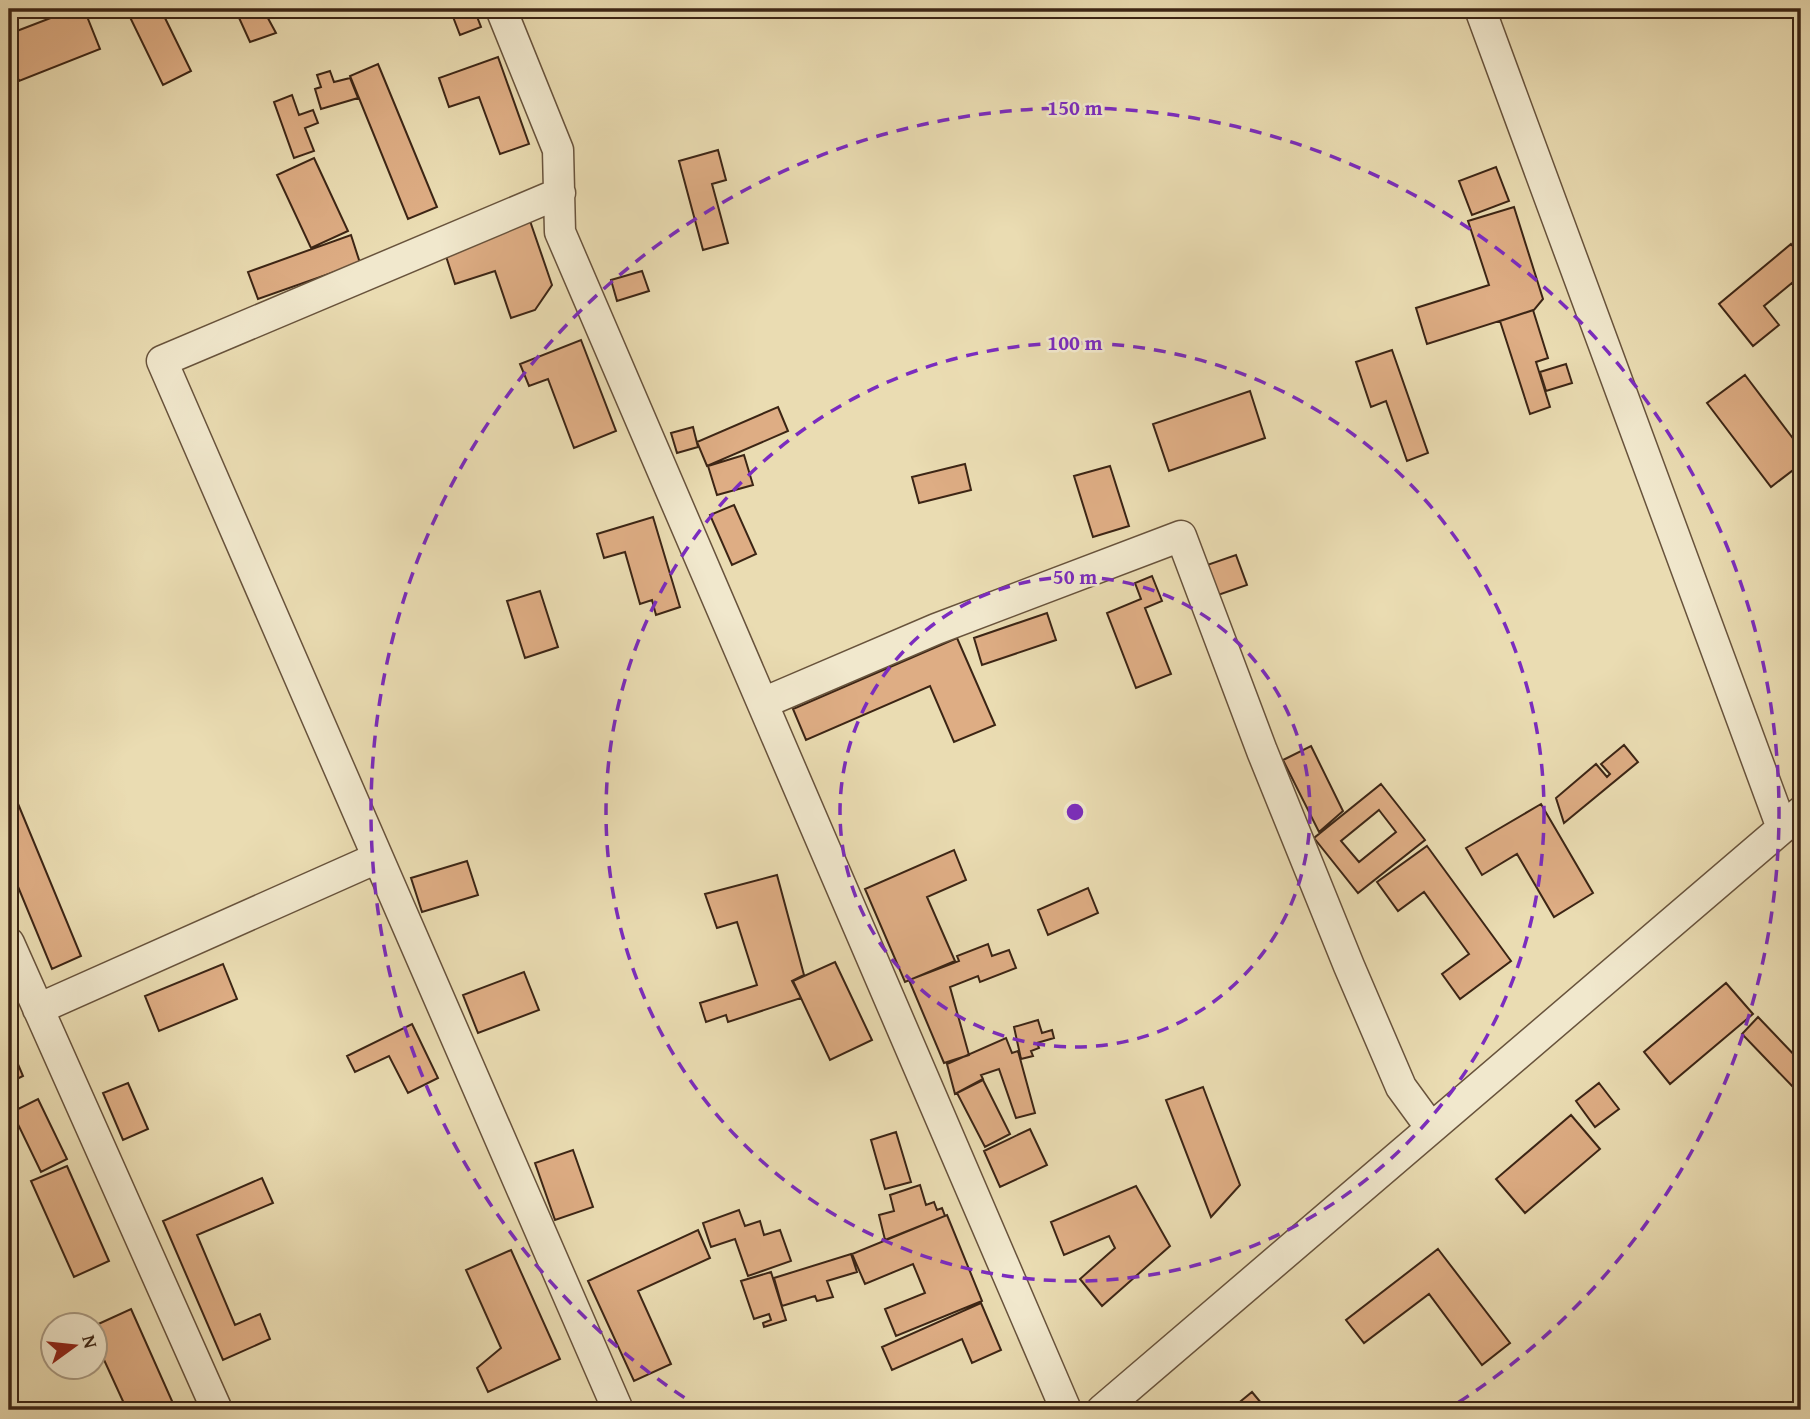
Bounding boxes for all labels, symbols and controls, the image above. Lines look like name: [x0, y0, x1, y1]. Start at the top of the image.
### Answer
text: 150 m: [1047, 92, 1103, 123]
text: 100 m: [1047, 327, 1103, 358]
text: 50 m: [1053, 561, 1097, 592]
centre of rings: [1063, 800, 1087, 824]
north arrow: [38, 1310, 108, 1380]
text: N: [75, 1332, 106, 1352]

